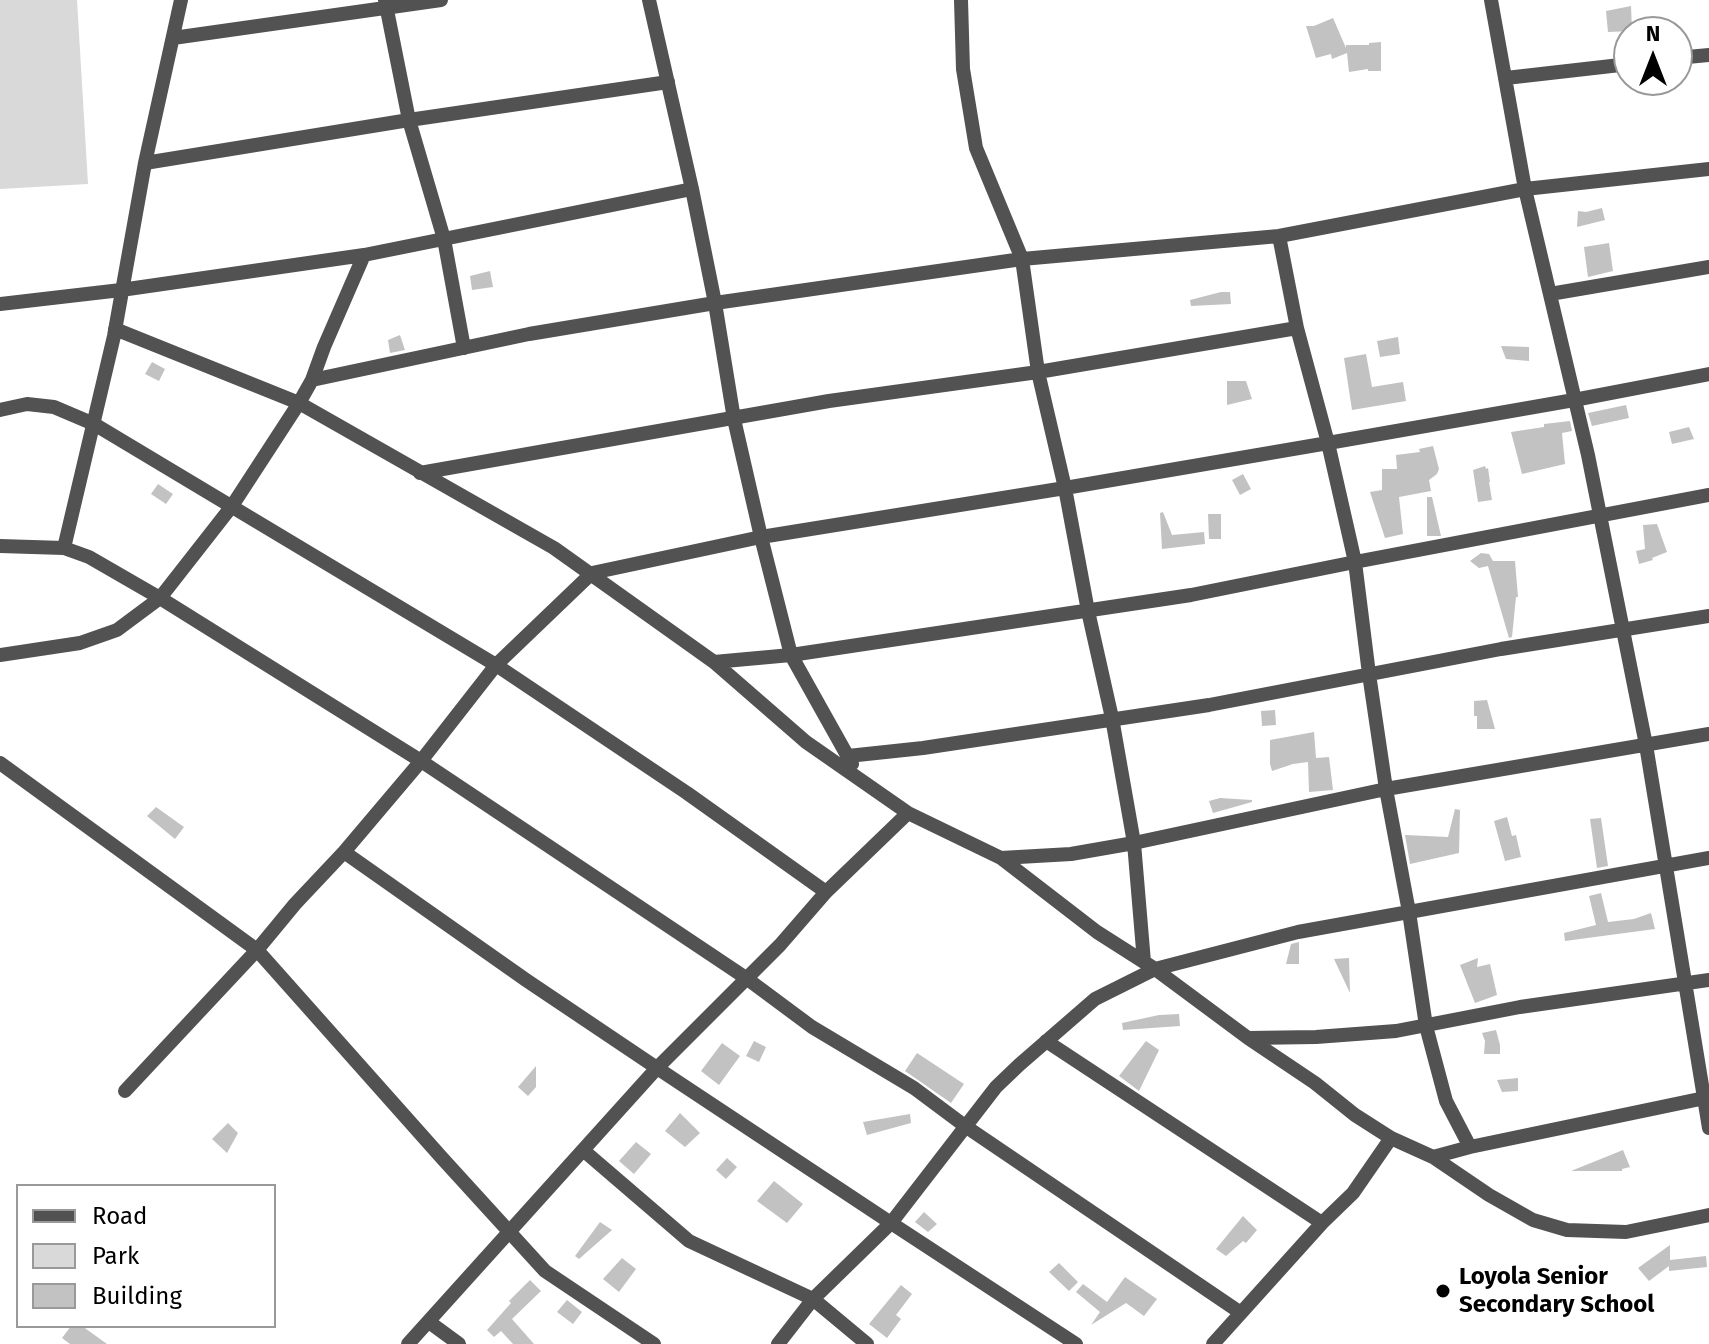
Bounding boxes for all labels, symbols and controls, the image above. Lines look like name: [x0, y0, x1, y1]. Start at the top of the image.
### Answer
north arrow: [1613, 16, 1693, 96]
text: N: [1646, 20, 1660, 47]
legend: [16, 1184, 276, 1328]
text: Road: [92, 1202, 147, 1230]
text: Park: [92, 1242, 139, 1270]
place label: Loyola Senior Secondary School: [1459, 1263, 1654, 1319]
text: Building: [92, 1282, 182, 1310]
marker: Loyola Senior Secondary School: [1434, 1282, 1452, 1300]

